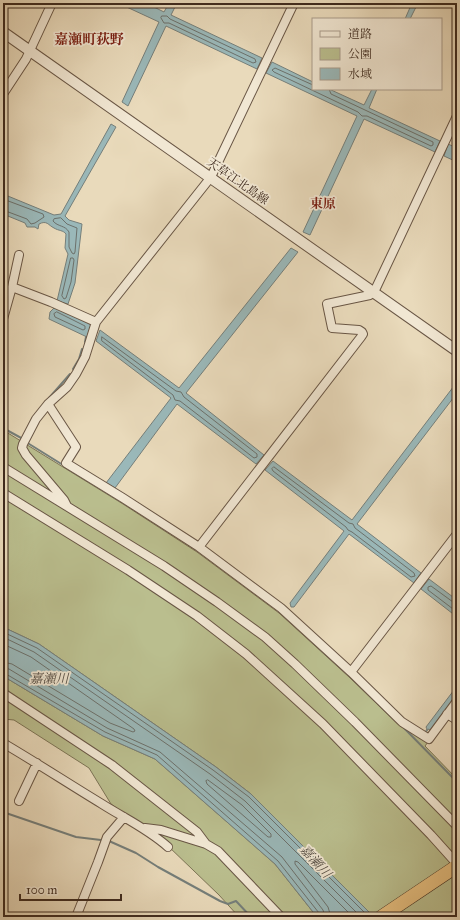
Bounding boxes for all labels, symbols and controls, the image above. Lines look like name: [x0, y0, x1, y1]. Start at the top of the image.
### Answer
legend: [312, 18, 442, 90]
text: 道路: [348, 27, 372, 41]
district label: 嘉瀬町荻野: [54, 31, 124, 48]
text: 公園: [348, 47, 372, 61]
text: 水域: [348, 67, 372, 81]
street label: 天草江北島線: [204, 155, 272, 207]
district label: 東原: [310, 196, 336, 212]
water label: 嘉瀬川: [29, 671, 70, 687]
water label: 嘉瀬川: [296, 842, 336, 883]
scale bar: [20, 876, 121, 902]
text: 100 m: [26, 883, 57, 897]

